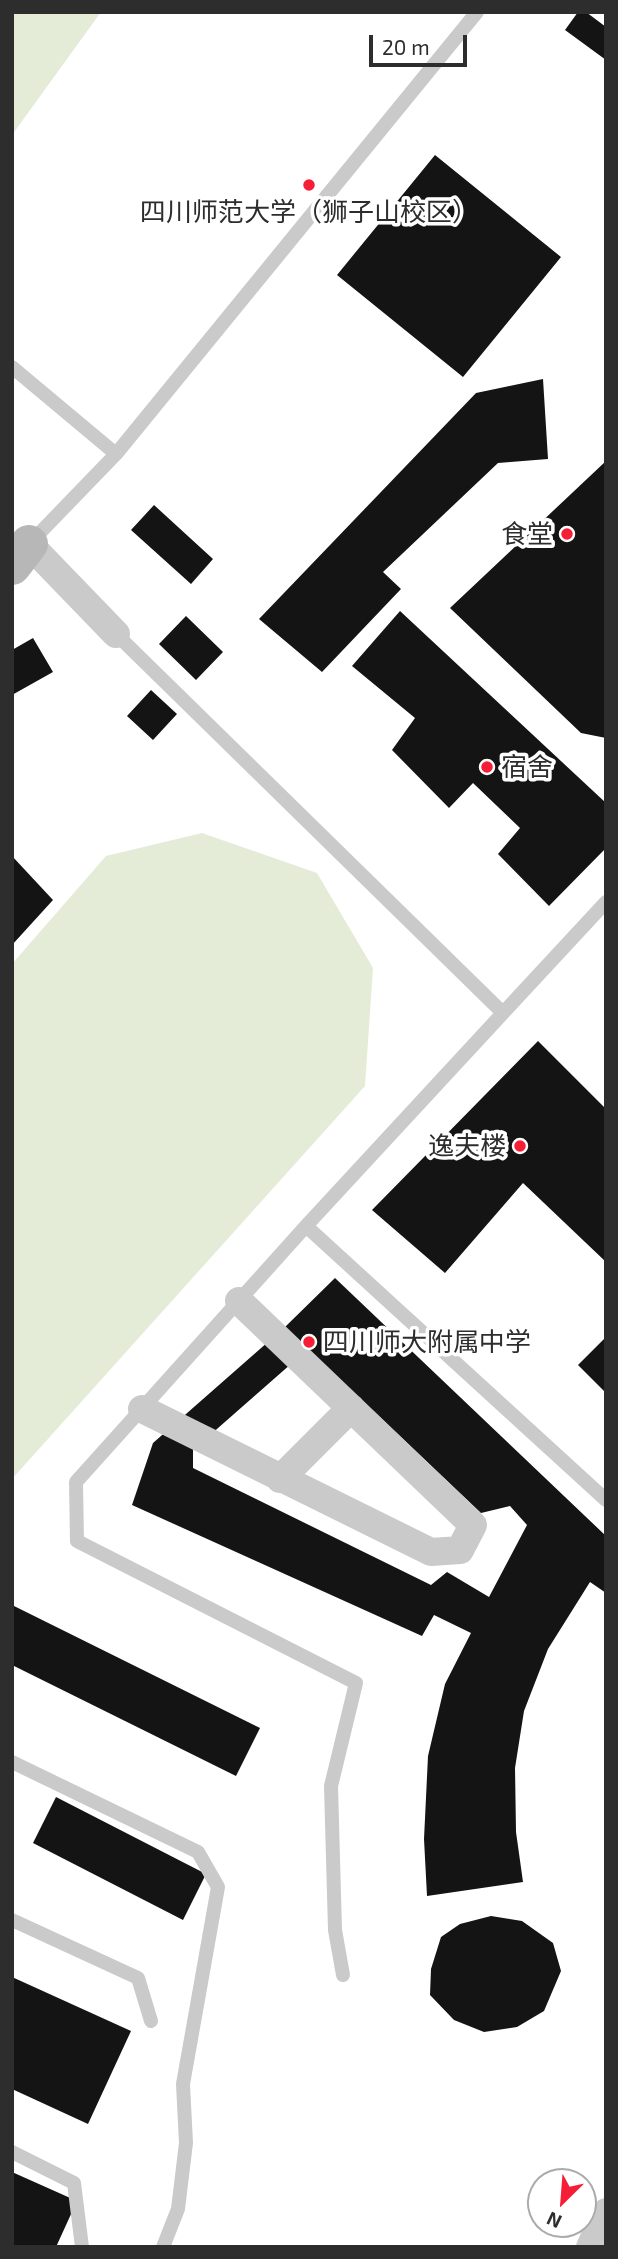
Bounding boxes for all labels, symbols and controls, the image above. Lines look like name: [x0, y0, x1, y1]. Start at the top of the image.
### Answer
scale bar: [373, 21, 471, 65]
text: 20 m: [382, 34, 430, 59]
marker: 四川师范大学（狮子山校区）: [301, 177, 317, 193]
place label: 四川师范大学（狮子山校区）: [140, 196, 478, 228]
place label: 食堂: [501, 518, 553, 550]
marker: 食堂: [559, 526, 575, 542]
place label: 宿舍: [501, 751, 553, 783]
marker: 宿舍: [479, 759, 495, 775]
place label: 逸夫楼: [428, 1130, 506, 1162]
marker: 逸夫楼: [512, 1138, 528, 1154]
place label: 四川师大附属中学: [323, 1326, 531, 1358]
marker: 四川师大附属中学: [301, 1334, 317, 1350]
north arrow: [527, 2168, 597, 2238]
text: N: [543, 2207, 565, 2234]

